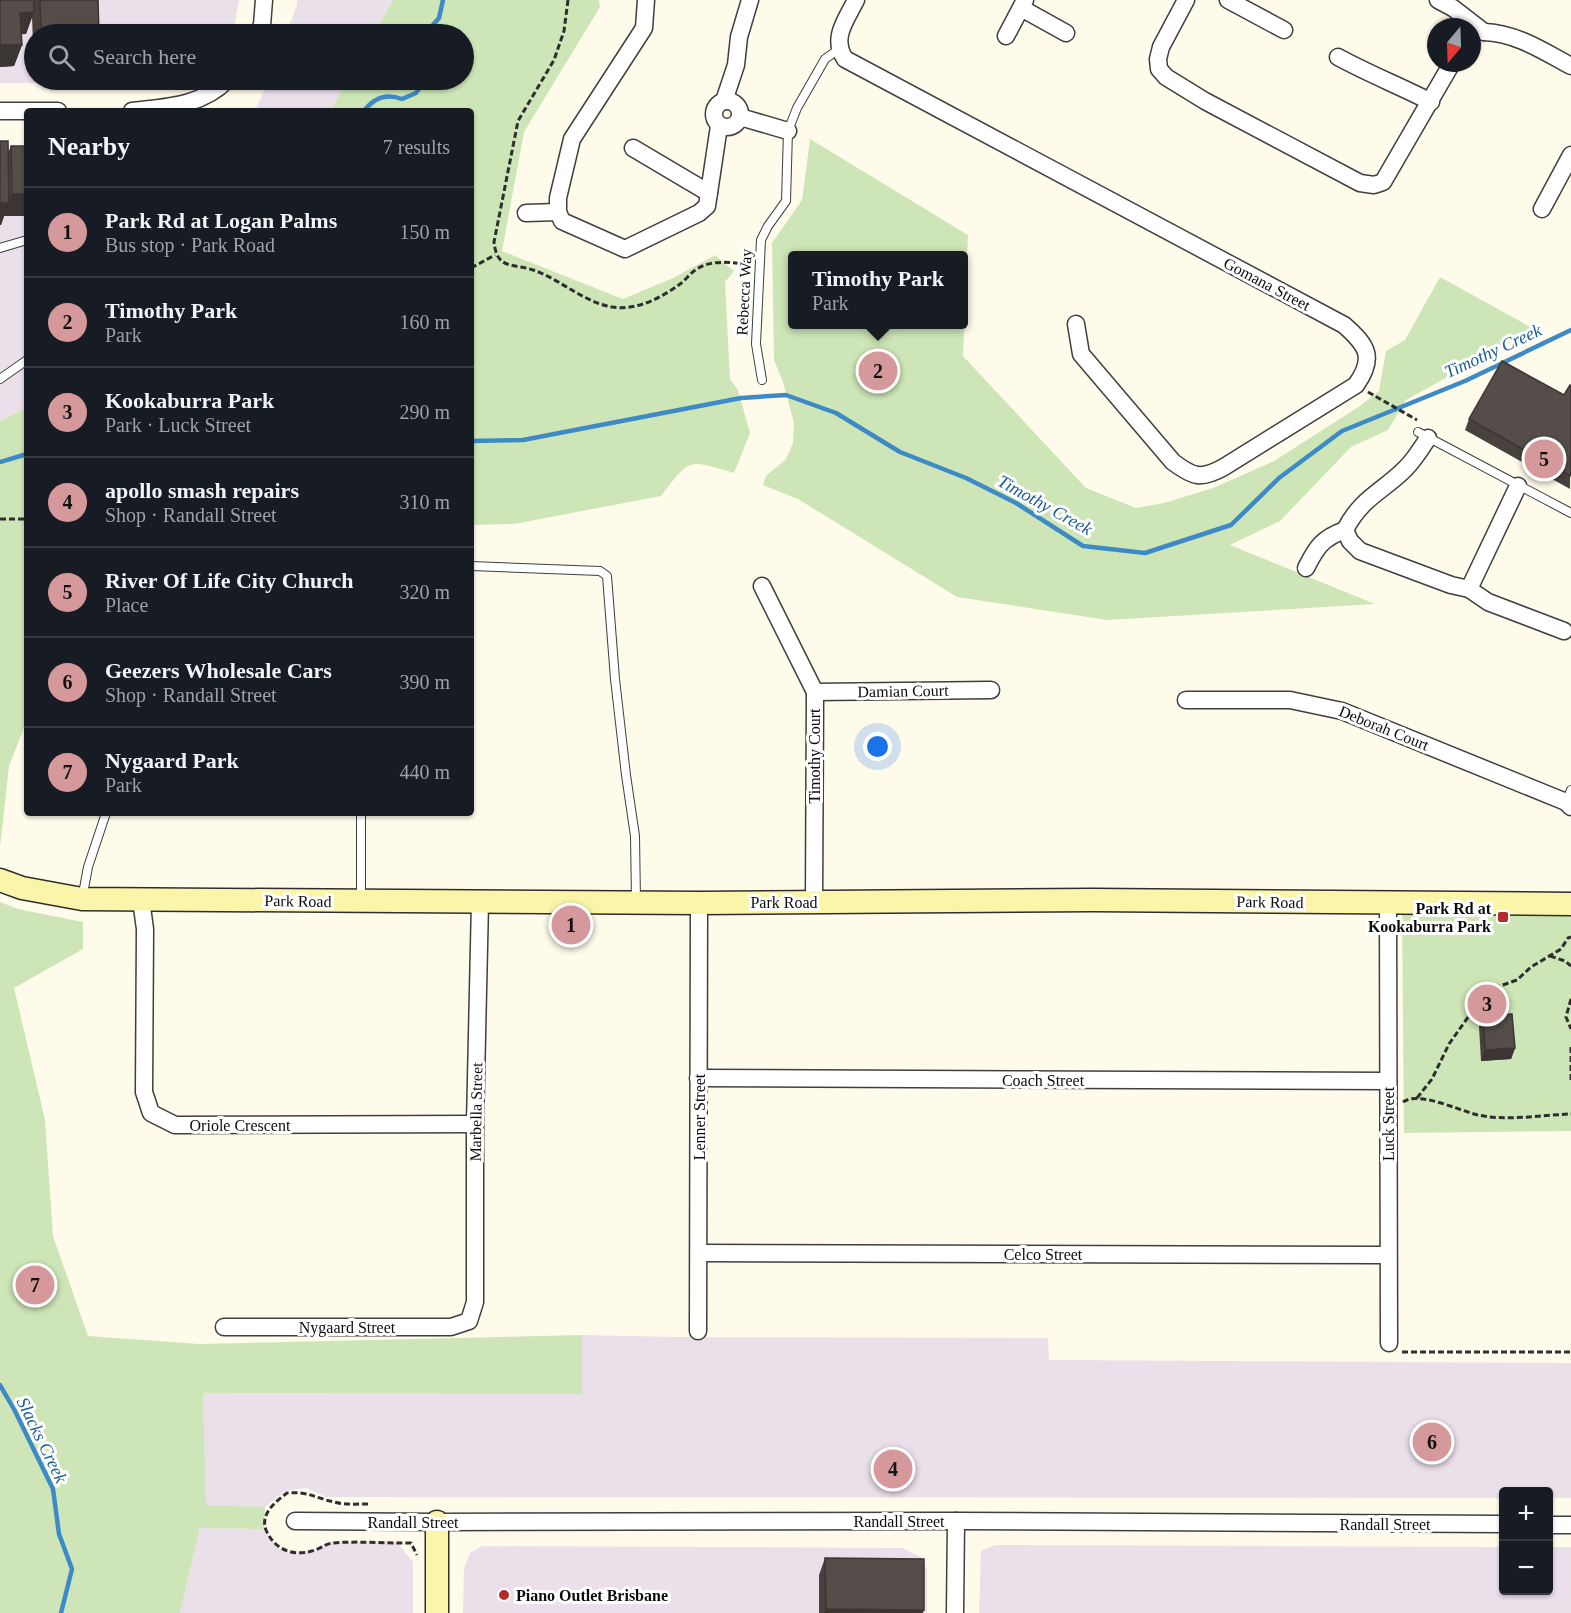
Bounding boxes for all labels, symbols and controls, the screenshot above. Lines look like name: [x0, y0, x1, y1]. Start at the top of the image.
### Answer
north arrow: [1427, 18, 1481, 72]
search box: [24, 24, 474, 90]
icon: search: [45, 41, 78, 74]
text: Search here: [93, 44, 196, 69]
text: Nearby: [48, 132, 130, 161]
text: 7 results: [383, 136, 450, 158]
text: Park Rd at Logan Palms: [105, 208, 337, 233]
text: 1: [63, 221, 73, 243]
text: 150 m: [399, 221, 450, 243]
text: Bus stop · Park Road: [105, 234, 275, 256]
street label: Rebecca Way: [733, 248, 756, 336]
popup: [788, 251, 968, 329]
street label: Gomana Street: [1221, 254, 1314, 314]
text: Timothy Park: [812, 266, 944, 291]
text: Park: [812, 292, 849, 314]
text: Timothy Park: [105, 298, 237, 323]
text: 2: [63, 311, 73, 333]
text: 160 m: [399, 311, 450, 333]
water label: Timothy Creek: [1441, 319, 1546, 382]
text: Park: [105, 324, 142, 346]
pin: 2: [858, 348, 898, 394]
text: Kookaburra Park: [105, 388, 274, 413]
text: 3: [63, 401, 73, 423]
text: 290 m: [399, 401, 450, 423]
text: Park · Luck Street: [105, 414, 251, 436]
pin: 5: [1524, 436, 1564, 482]
water label: Timothy Creek: [994, 471, 1097, 540]
text: apollo smash repairs: [105, 478, 299, 503]
text: 4: [63, 491, 73, 513]
text: 310 m: [399, 491, 450, 513]
text: Shop · Randall Street: [105, 504, 277, 526]
text: River Of Life City Church: [105, 568, 354, 593]
text: 5: [63, 581, 73, 603]
text: 320 m: [399, 581, 450, 603]
text: Place: [105, 594, 148, 616]
text: Geezers Wholesale Cars: [105, 658, 332, 683]
text: 6: [63, 671, 73, 693]
text: 390 m: [399, 671, 450, 693]
street label: Damian Court: [857, 682, 949, 700]
text: Shop · Randall Street: [105, 684, 277, 706]
street label: Deborah Court: [1337, 702, 1432, 754]
street label: Timothy Court: [806, 708, 824, 804]
your location: [863, 732, 892, 761]
text: Nygaard Park: [105, 748, 239, 773]
text: 7: [63, 761, 73, 783]
text: 440 m: [399, 761, 450, 783]
text: Park: [105, 774, 142, 796]
street label: Park Road: [264, 892, 332, 910]
street label: Park Road: [1236, 893, 1304, 911]
street label: Park Road: [750, 894, 818, 911]
place label: Park Rd at Kookaburra Park: [1368, 900, 1492, 935]
pin: 1: [552, 902, 590, 948]
marker: Park Rd at Kookaburra Park: [1496, 910, 1510, 924]
pin: 3: [1468, 982, 1506, 1026]
street label: Marbella Street: [467, 1062, 485, 1162]
street label: Coach Street: [1002, 1072, 1085, 1089]
street label: Lenner Street: [691, 1073, 708, 1160]
street label: Luck Street: [1380, 1086, 1397, 1161]
street label: Oriole Crescent: [190, 1117, 291, 1134]
street label: Celco Street: [1004, 1246, 1083, 1263]
pin: 7: [15, 1262, 54, 1308]
street label: Nygaard Street: [299, 1319, 396, 1337]
water label: Slacks Creek: [13, 1394, 72, 1487]
pin: 6: [1412, 1420, 1452, 1464]
pin: 4: [874, 1446, 912, 1492]
map controls: [1499, 1487, 1553, 1595]
button: +: [1499, 1487, 1553, 1541]
street label: Randall Street: [853, 1513, 945, 1530]
street label: Randall Street: [367, 1514, 459, 1531]
street label: Randall Street: [1339, 1516, 1431, 1533]
button: −: [1499, 1541, 1553, 1595]
place label: Piano Outlet Brisbane: [516, 1587, 668, 1604]
marker: Piano Outlet Brisbane: [497, 1588, 511, 1602]

